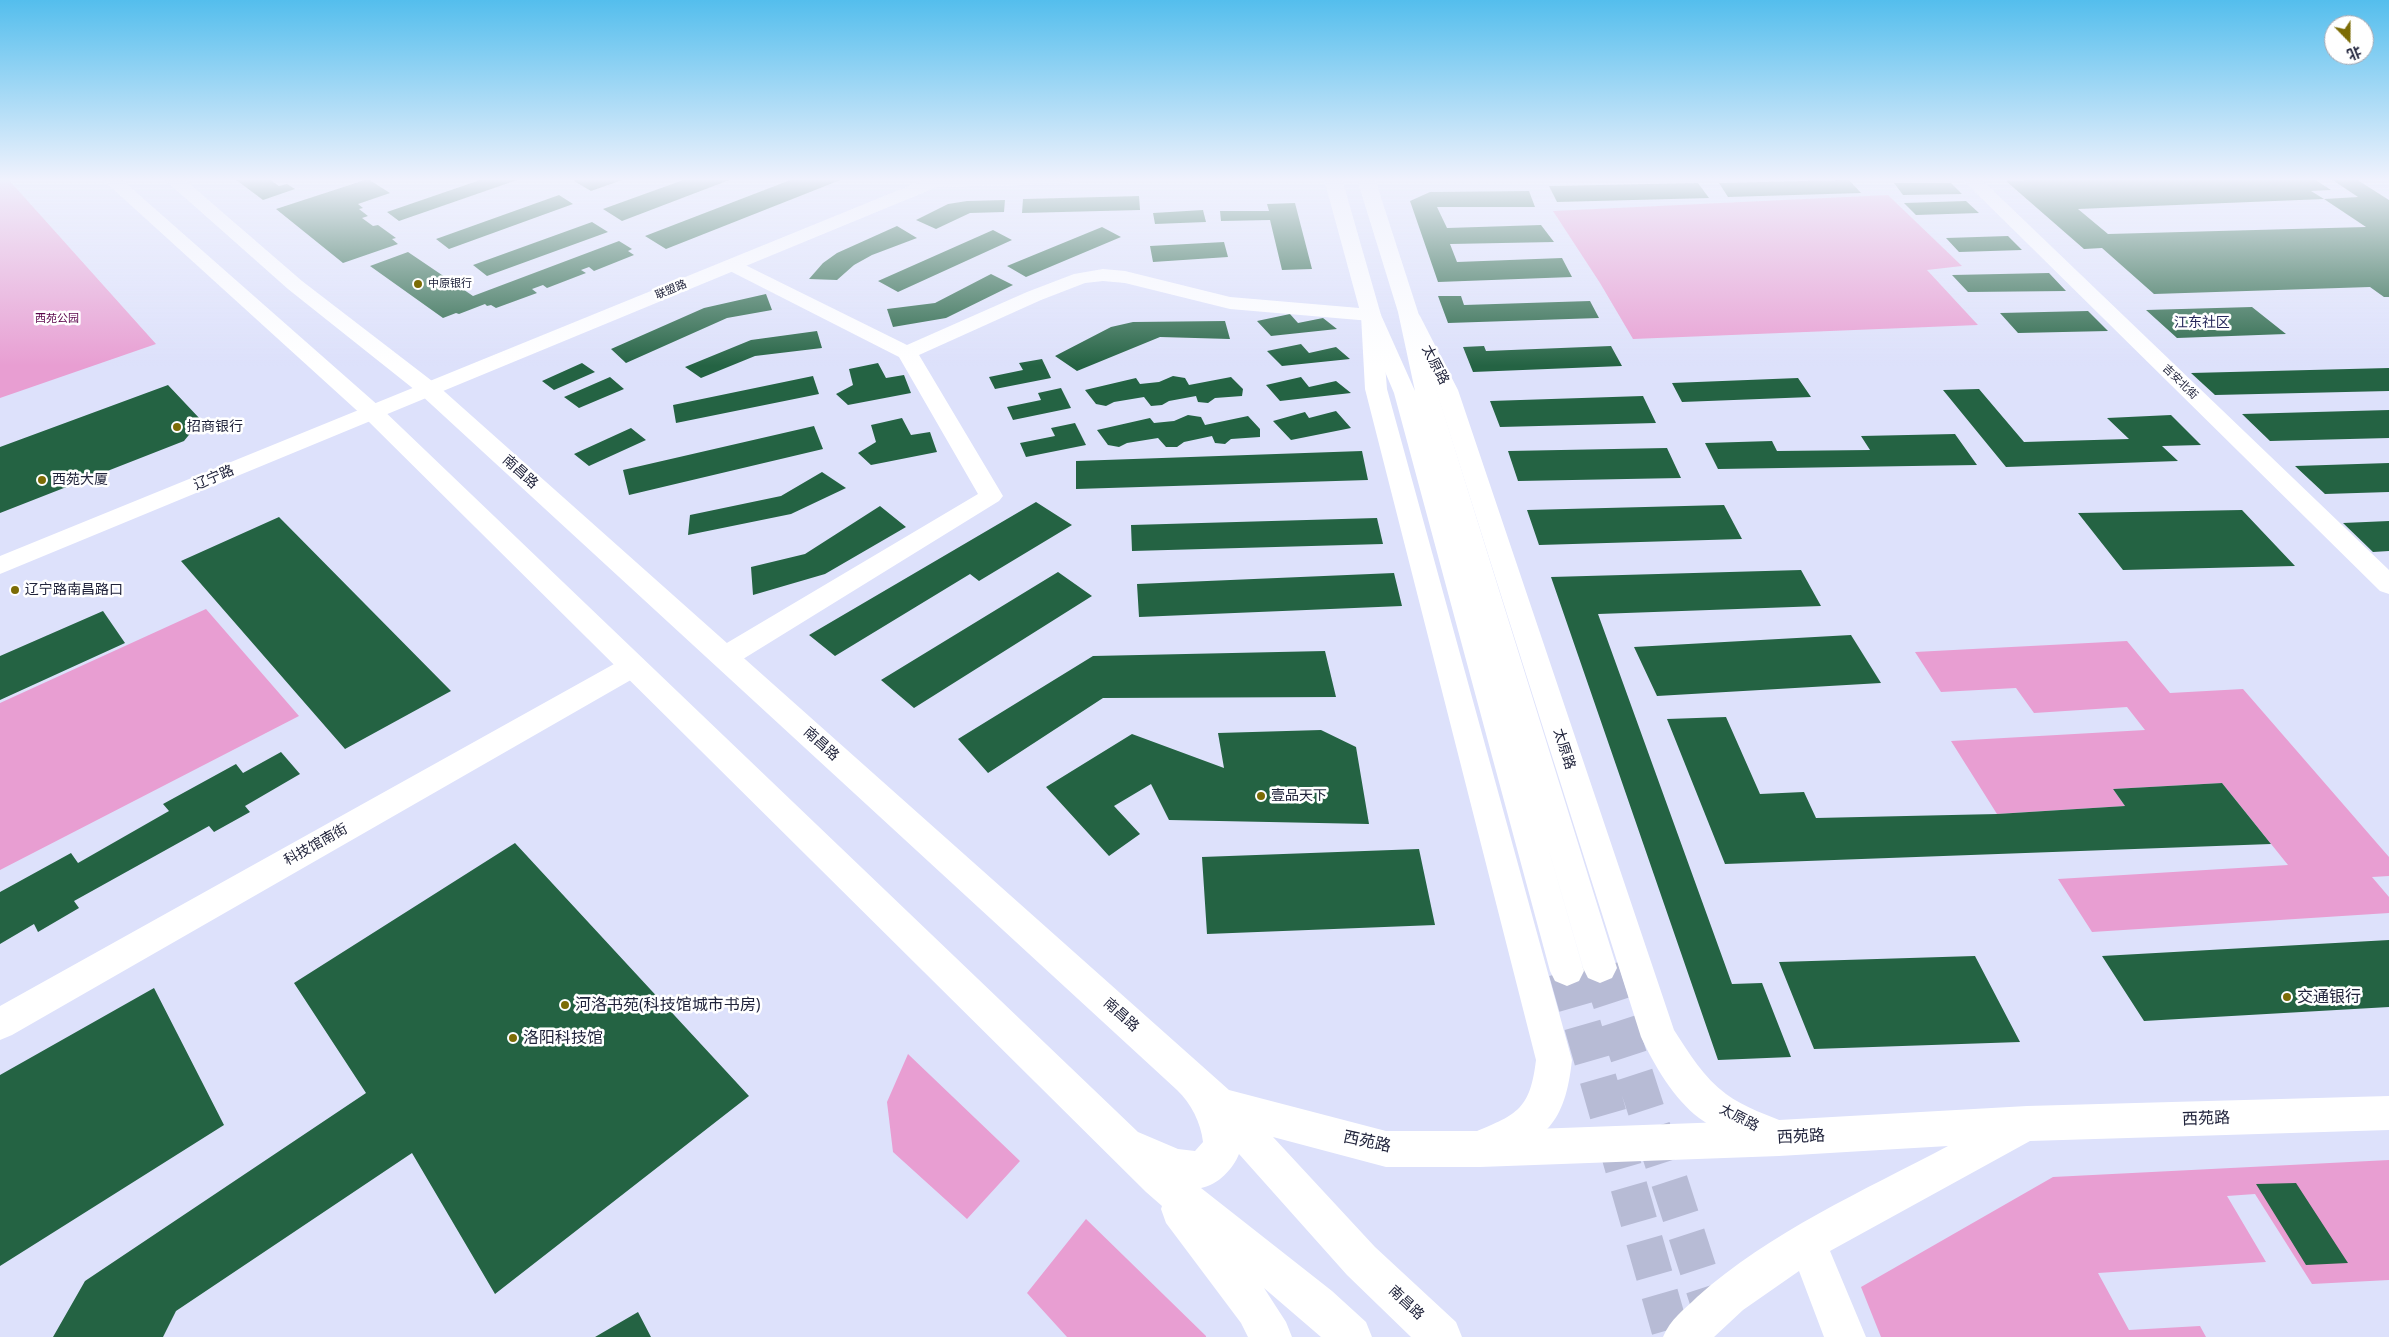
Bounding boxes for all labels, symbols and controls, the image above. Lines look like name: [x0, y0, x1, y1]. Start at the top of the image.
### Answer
north arrow: [2324, 15, 2374, 65]
text: 北: [2344, 42, 2364, 65]
place label: 中原银行: [428, 277, 472, 291]
marker: 中原银行: [412, 278, 424, 290]
street label: 联盟路: [653, 278, 689, 302]
park label: 西苑公园: [35, 312, 79, 326]
district label: 江东社区: [2174, 315, 2230, 331]
street label: 太原路: [1418, 342, 1452, 388]
street label: 吉安北街: [2160, 362, 2200, 402]
place label: 招商银行: [187, 419, 243, 435]
marker: 招商银行: [171, 421, 183, 433]
street label: 南昌路: [499, 452, 541, 492]
street label: 辽宁路: [191, 462, 237, 494]
place label: 西苑大厦: [52, 472, 108, 488]
marker: 西苑大厦: [36, 474, 48, 486]
place label: 辽宁路南昌路口: [25, 582, 123, 598]
marker: 辽宁路南昌路口: [9, 584, 21, 596]
street label: 南昌路: [800, 724, 842, 764]
street label: 太原路: [1550, 726, 1578, 772]
place label: 壹品天下: [1271, 788, 1327, 804]
marker: 壹品天下: [1255, 790, 1267, 802]
street label: 科技馆南街: [281, 821, 351, 869]
place label: 交通银行: [2297, 987, 2361, 1007]
marker: 交通银行: [2281, 991, 2293, 1003]
place label: 河洛书苑(科技馆城市书房): [575, 995, 760, 1015]
street label: 南昌路: [1100, 995, 1142, 1035]
marker: 河洛书苑(科技馆城市书房): [559, 999, 571, 1011]
place label: 洛阳科技馆: [523, 1028, 603, 1048]
marker: 洛阳科技馆: [507, 1032, 519, 1044]
street label: 太原路: [1716, 1101, 1762, 1135]
street label: 西苑路: [2182, 1109, 2230, 1129]
street label: 西苑路: [1777, 1126, 1825, 1148]
street label: 西苑路: [1342, 1128, 1392, 1156]
street label: 南昌路: [1385, 1283, 1427, 1323]

